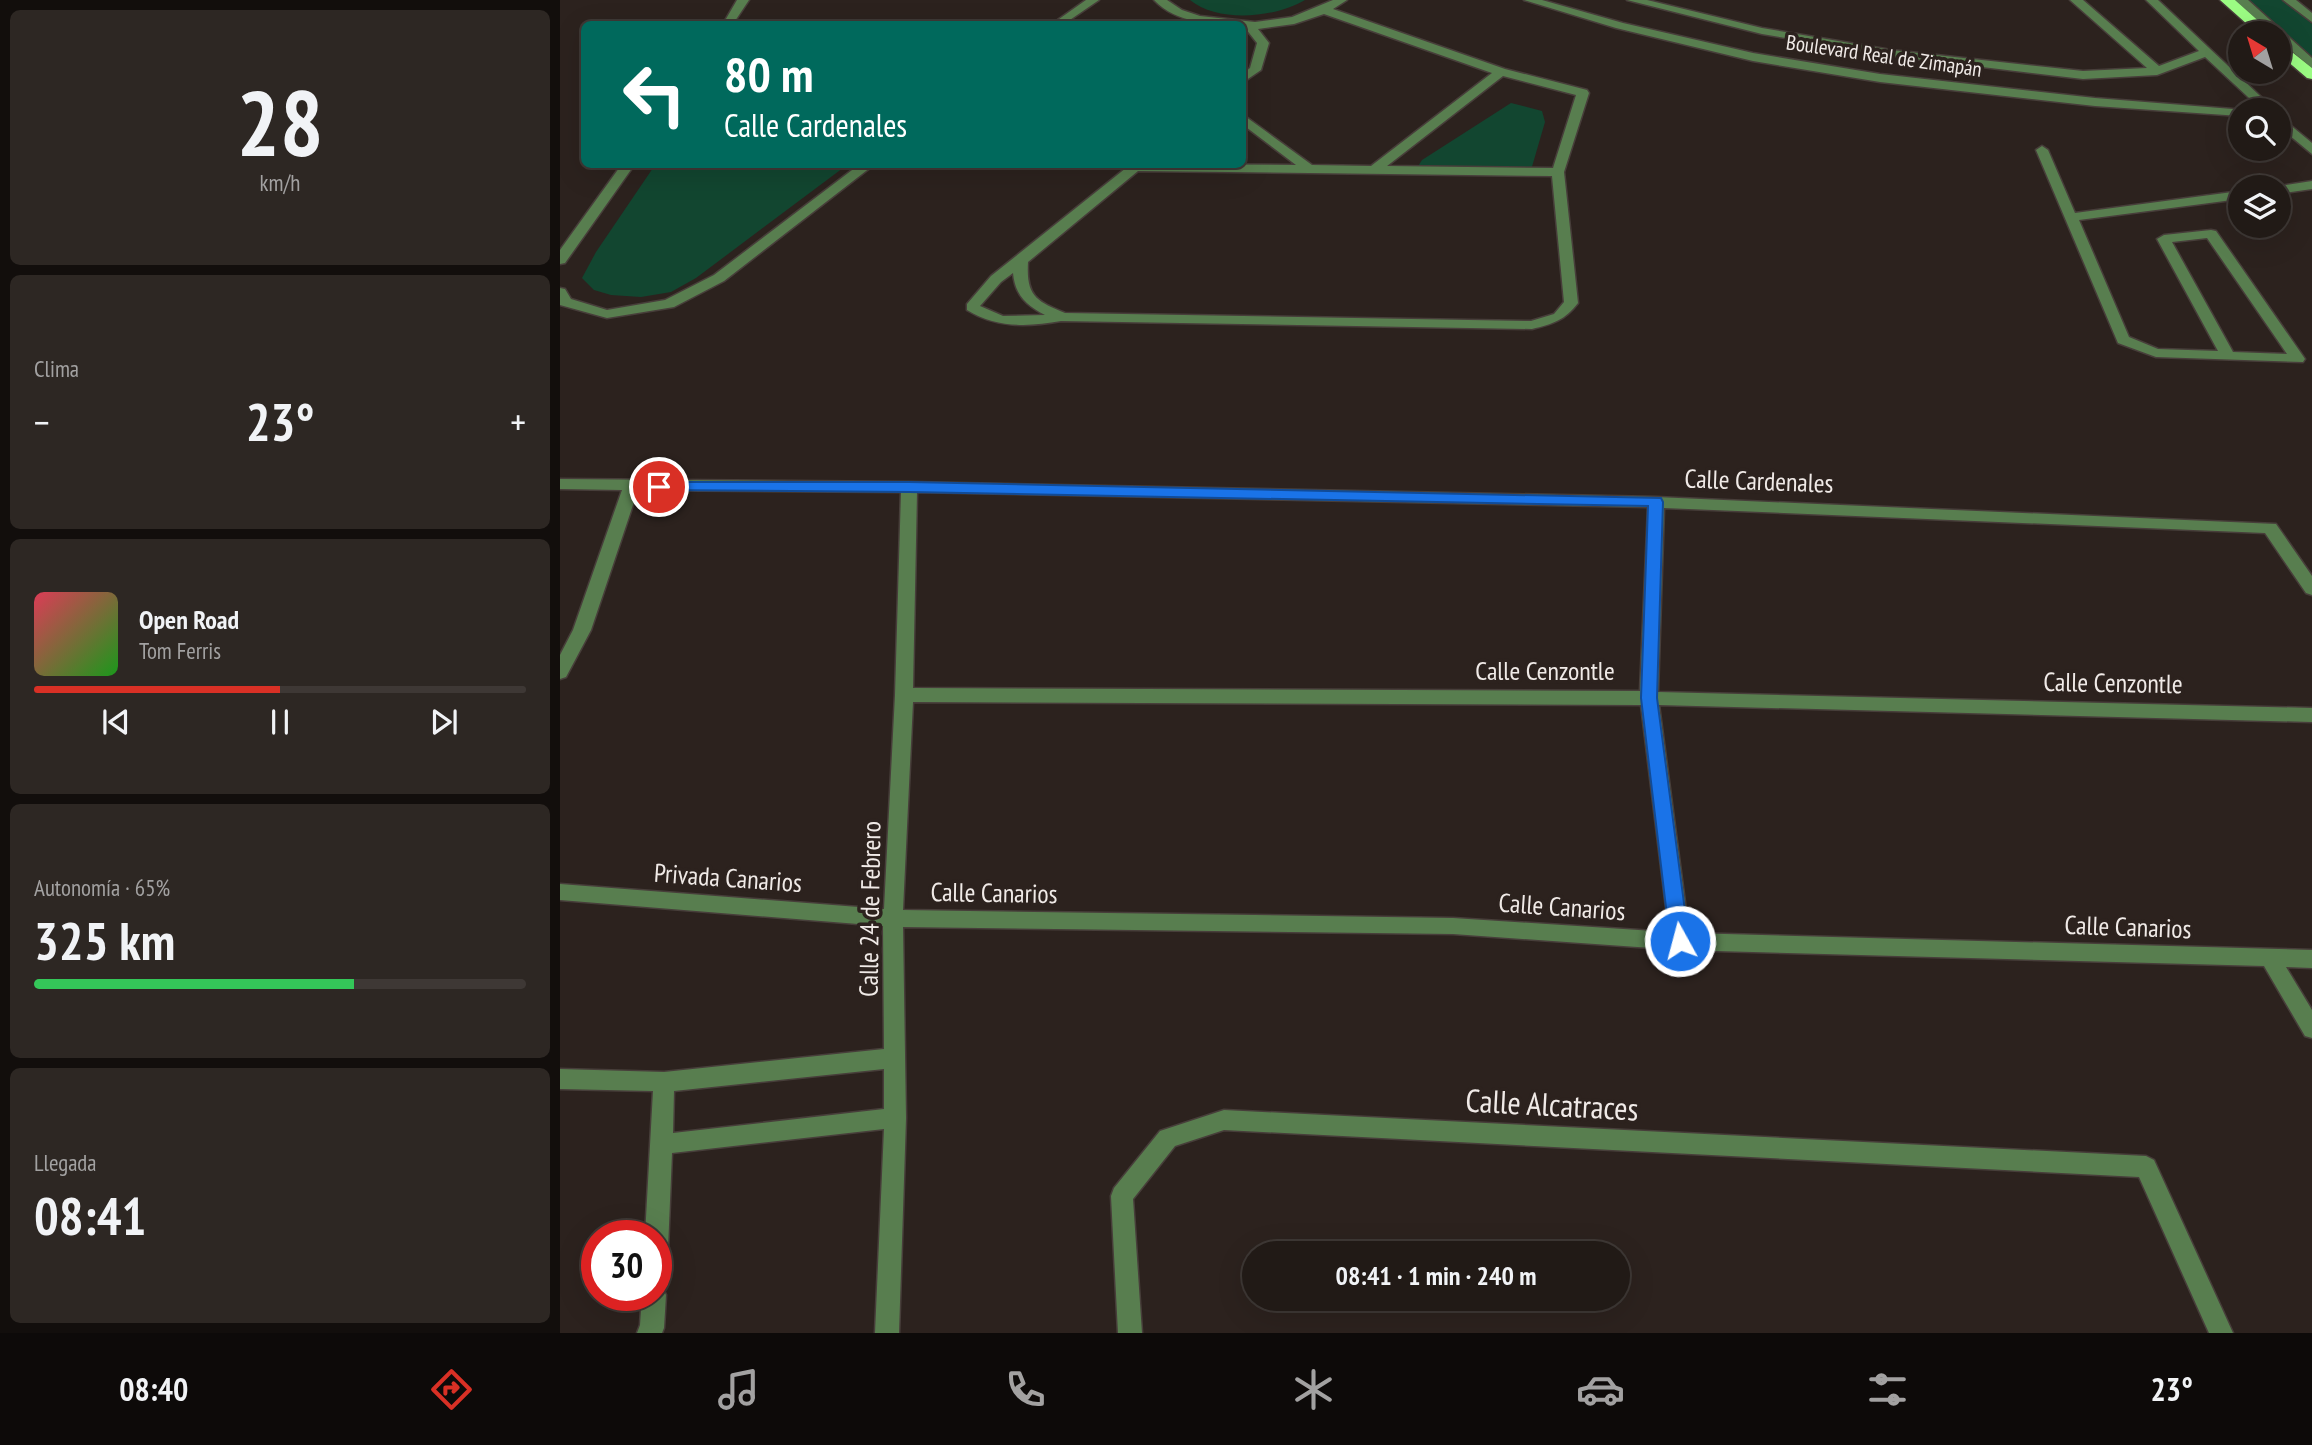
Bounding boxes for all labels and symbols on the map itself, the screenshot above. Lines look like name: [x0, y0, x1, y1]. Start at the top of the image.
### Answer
north arrow: [2228, 21, 2291, 84]
street label: Boulevard Real de Zimapán: [1785, 28, 1984, 83]
pin: [629, 457, 689, 517]
street label: Calle Cardenales: [1684, 461, 1834, 500]
street label: Calle Cenzontle: [1475, 654, 1615, 687]
street label: Calle Cenzontle: [2043, 665, 2183, 700]
street label: Calle 24 de Febrero: [851, 821, 888, 997]
street label: Privada Canarios: [653, 856, 803, 899]
street label: Calle Canarios: [930, 875, 1058, 910]
street label: Calle Canarios: [1498, 886, 1626, 927]
position arrow: [1643, 904, 1717, 978]
street label: Calle Canarios: [2064, 908, 2192, 945]
street label: Calle Alcatraces: [1465, 1078, 1640, 1130]
speed limit sign: 30: [581, 1220, 672, 1311]

